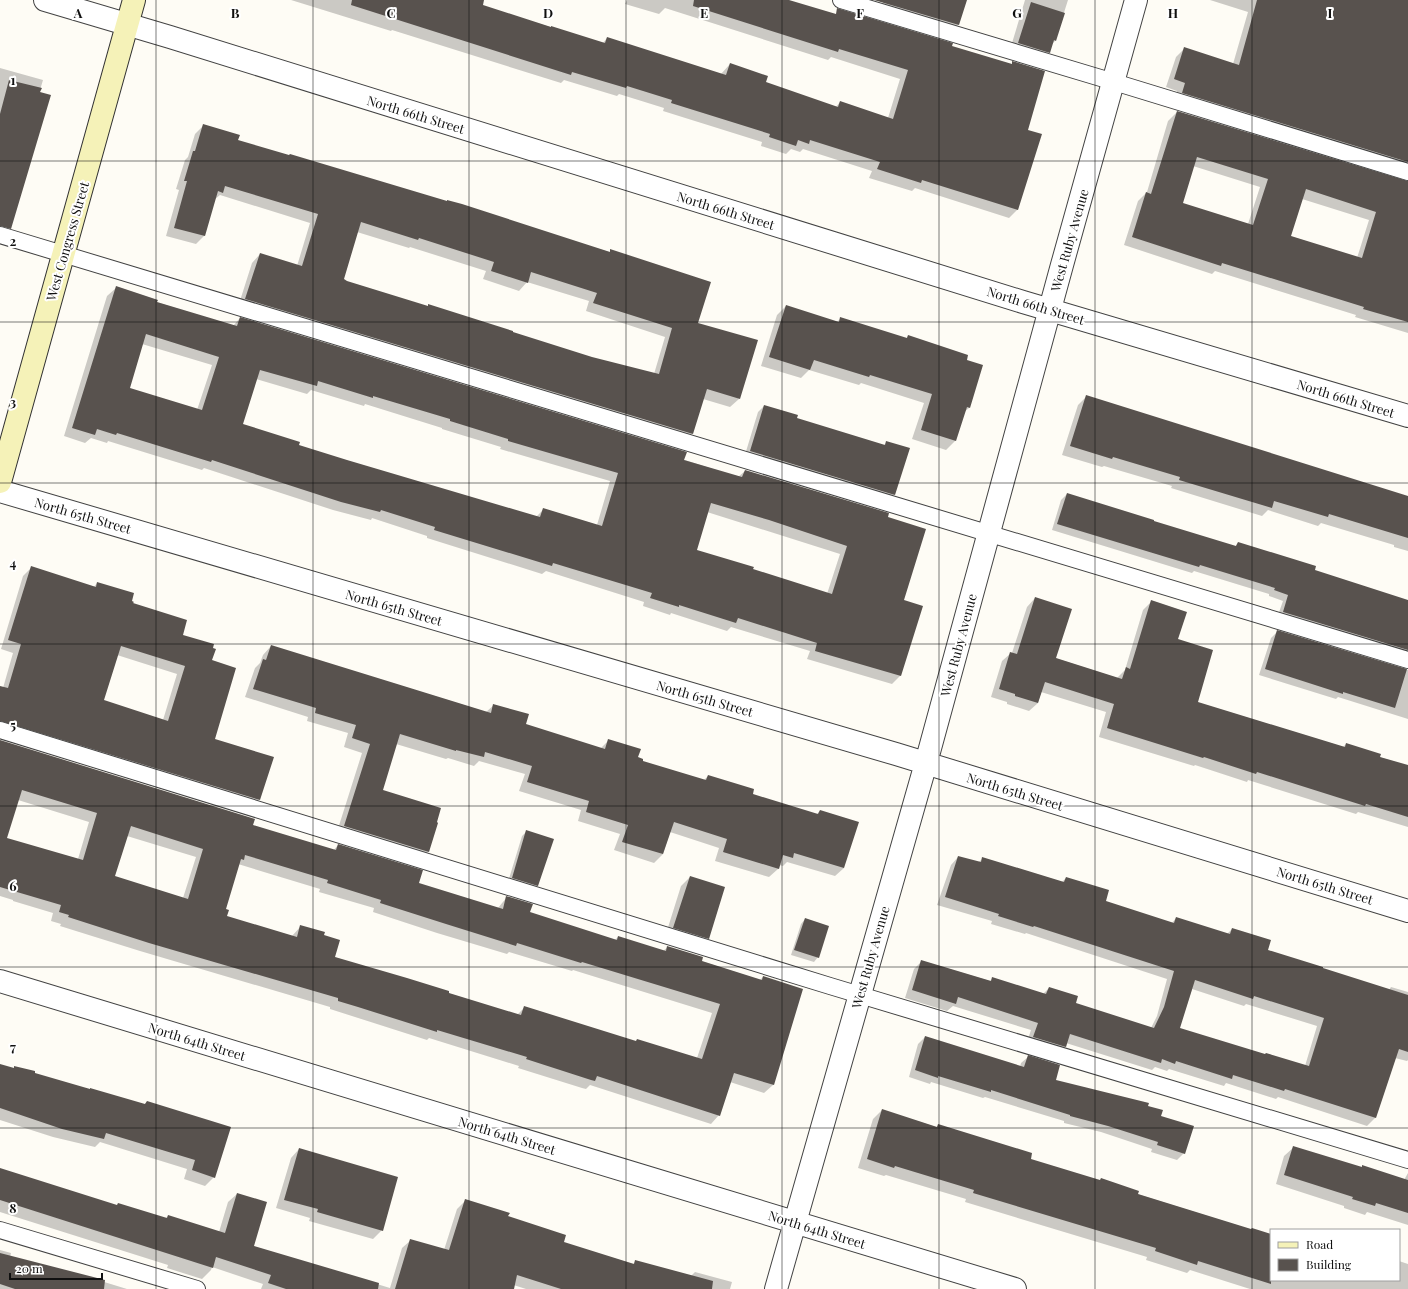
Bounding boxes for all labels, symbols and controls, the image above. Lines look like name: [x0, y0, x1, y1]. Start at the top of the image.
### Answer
text: A: [73, 4, 83, 21]
text: B: [231, 4, 240, 21]
text: C: [386, 4, 396, 21]
text: D: [543, 4, 553, 21]
text: E: [700, 4, 708, 21]
text: F: [856, 4, 864, 21]
text: G: [1012, 4, 1022, 21]
text: H: [1168, 4, 1178, 21]
text: I: [1328, 4, 1333, 21]
text: 1: [11, 71, 16, 88]
street label: North 66th Street: [365, 91, 467, 137]
street label: West Congress Street: [42, 179, 92, 304]
street label: West Ruby Avenue: [1046, 186, 1092, 294]
street label: North 66th Street: [675, 187, 777, 233]
text: 2: [10, 232, 17, 249]
street label: North 66th Street: [985, 282, 1087, 328]
street label: North 66th Street: [1295, 375, 1397, 421]
text: 3: [10, 393, 16, 410]
street label: North 65th Street: [33, 493, 134, 537]
text: 4: [10, 554, 17, 571]
street label: North 65th Street: [344, 585, 445, 629]
street label: West Ruby Avenue: [936, 591, 980, 699]
street label: North 65th Street: [655, 676, 756, 720]
text: 5: [10, 716, 16, 733]
street label: North 65th Street: [965, 768, 1066, 814]
street label: North 65th Street: [1275, 862, 1376, 908]
text: 6: [9, 877, 17, 894]
street label: West Ruby Avenue: [847, 903, 893, 1011]
street label: North 64th Street: [146, 1018, 248, 1064]
text: 7: [10, 1038, 16, 1055]
street label: North 64th Street: [456, 1112, 558, 1158]
text: 8: [9, 1199, 17, 1216]
street label: North 64th Street: [766, 1206, 868, 1252]
legend: [1270, 1229, 1400, 1281]
text: Road: [1306, 1236, 1333, 1252]
scale bar: [10, 1255, 102, 1281]
text: Building: [1306, 1256, 1352, 1272]
text: 20 m: [16, 1260, 43, 1276]

